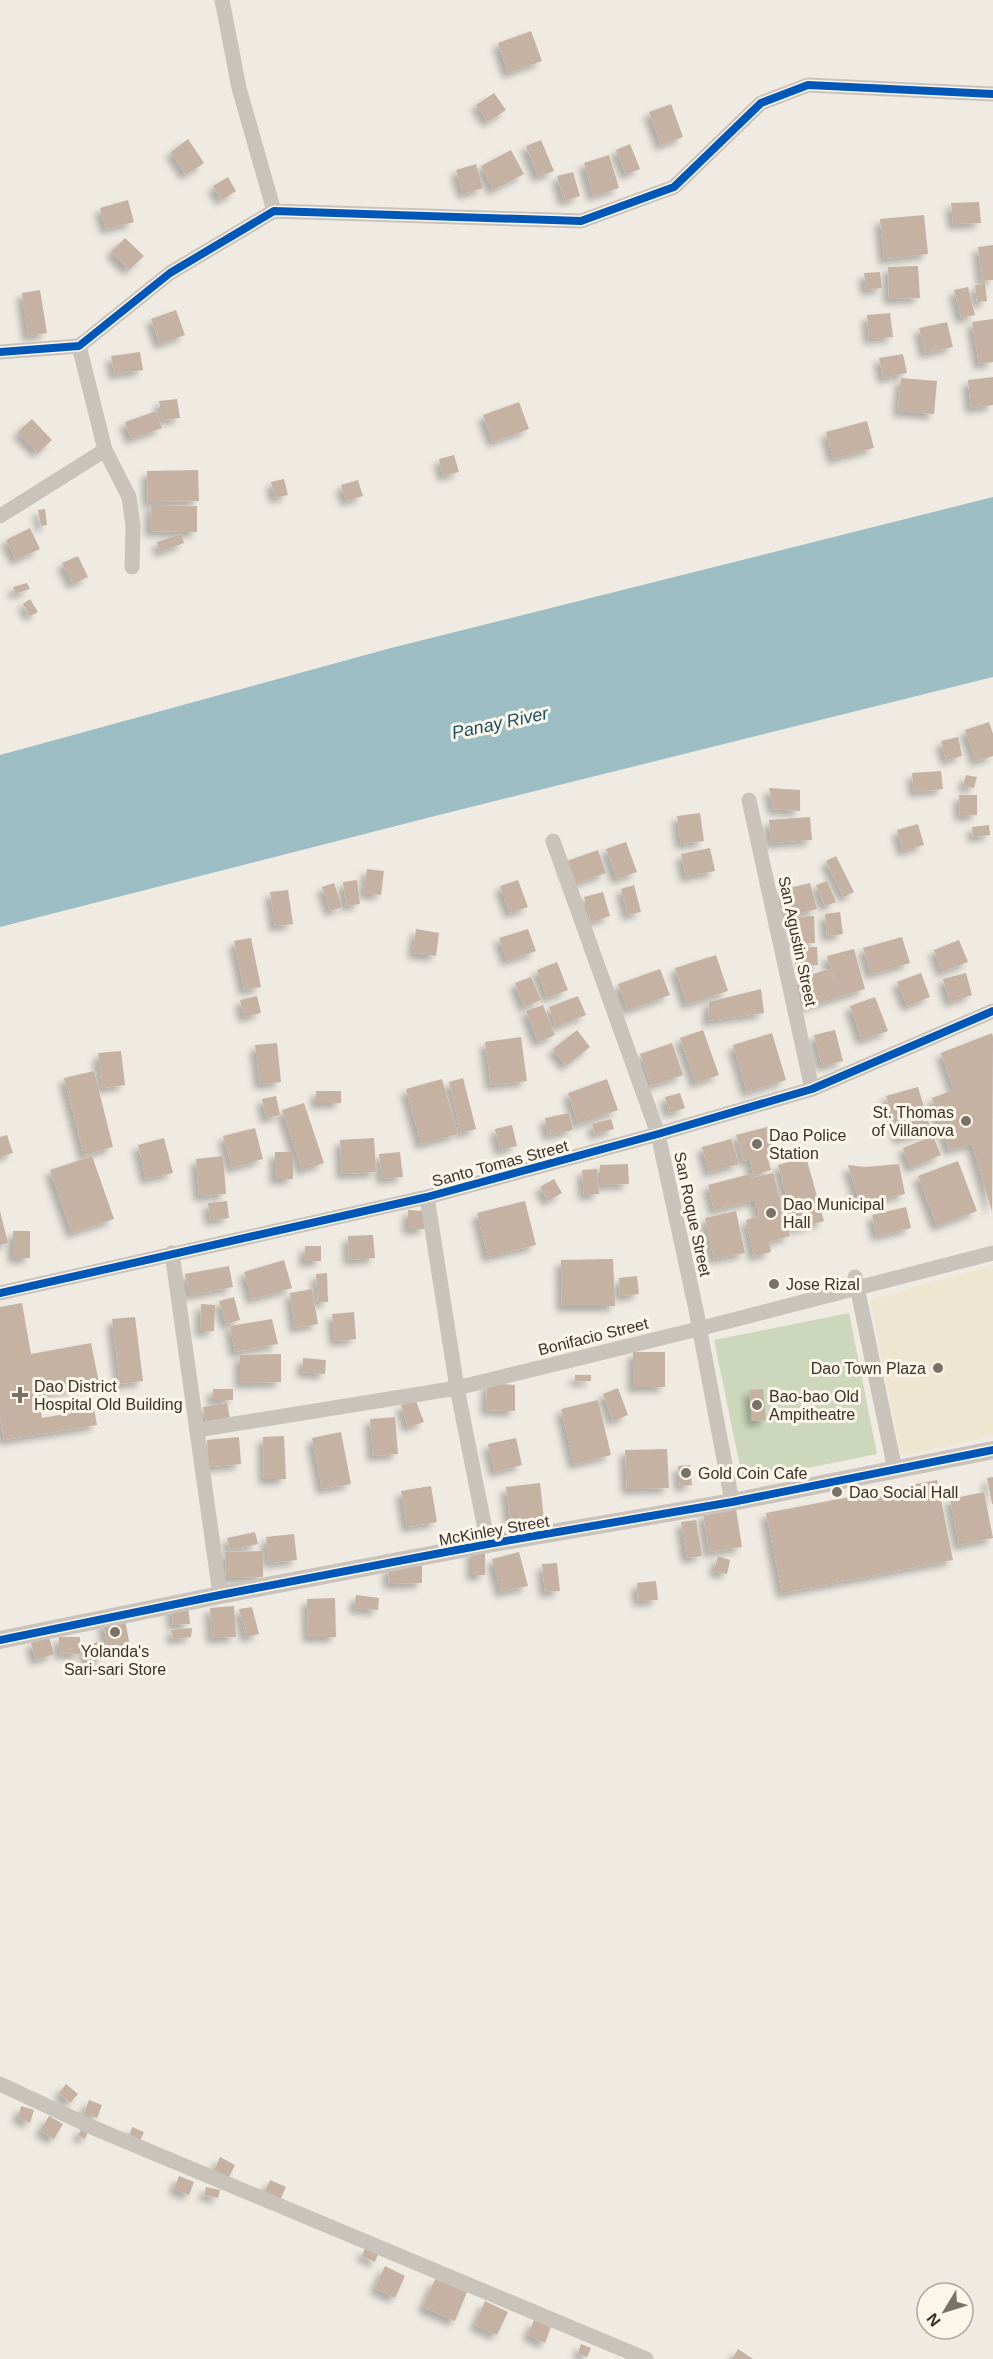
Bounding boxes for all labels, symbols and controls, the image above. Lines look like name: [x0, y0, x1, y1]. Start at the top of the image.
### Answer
water label: Panay River: [450, 703, 551, 743]
street label: San Agustin Street: [775, 875, 820, 1008]
place label: St. Thomas of Villanova: [872, 1104, 954, 1139]
marker: St. Thomas of Villanova: [959, 1114, 973, 1128]
place label: Dao Police Station: [769, 1127, 846, 1162]
street label: Santo Tomas Street: [430, 1137, 571, 1190]
marker: Dao Police Station: [750, 1137, 764, 1151]
street label: San Roque Street: [671, 1150, 714, 1279]
place label: Dao Municipal Hall: [783, 1196, 884, 1231]
marker: Dao Municipal Hall: [764, 1206, 778, 1220]
place label: Jose Rizal: [786, 1276, 860, 1293]
marker: Jose Rizal: [767, 1277, 781, 1291]
street label: Bonifacio Street: [536, 1314, 651, 1358]
place label: Dao Town Plaza: [811, 1360, 926, 1377]
marker: Dao Town Plaza: [931, 1361, 945, 1375]
place label: Dao District Hospital Old Building: [34, 1378, 183, 1413]
marker: Dao District Hospital Old Building: [11, 1386, 29, 1404]
place label: Bao-bao Old Ampitheatre: [769, 1388, 859, 1423]
marker: Bao-bao Old Ampitheatre: [750, 1398, 764, 1412]
place label: Gold Coin Cafe: [698, 1465, 807, 1482]
marker: Gold Coin Cafe: [679, 1466, 693, 1480]
place label: Dao Social Hall: [849, 1484, 958, 1501]
marker: Dao Social Hall: [830, 1485, 844, 1499]
street label: McKinley Street: [437, 1512, 551, 1549]
marker: Yolanda's Sari-sari Store: [108, 1625, 122, 1639]
place label: Yolanda's Sari-sari Store: [64, 1643, 166, 1678]
north arrow: [915, 2281, 975, 2341]
text: N: [923, 2310, 944, 2330]

